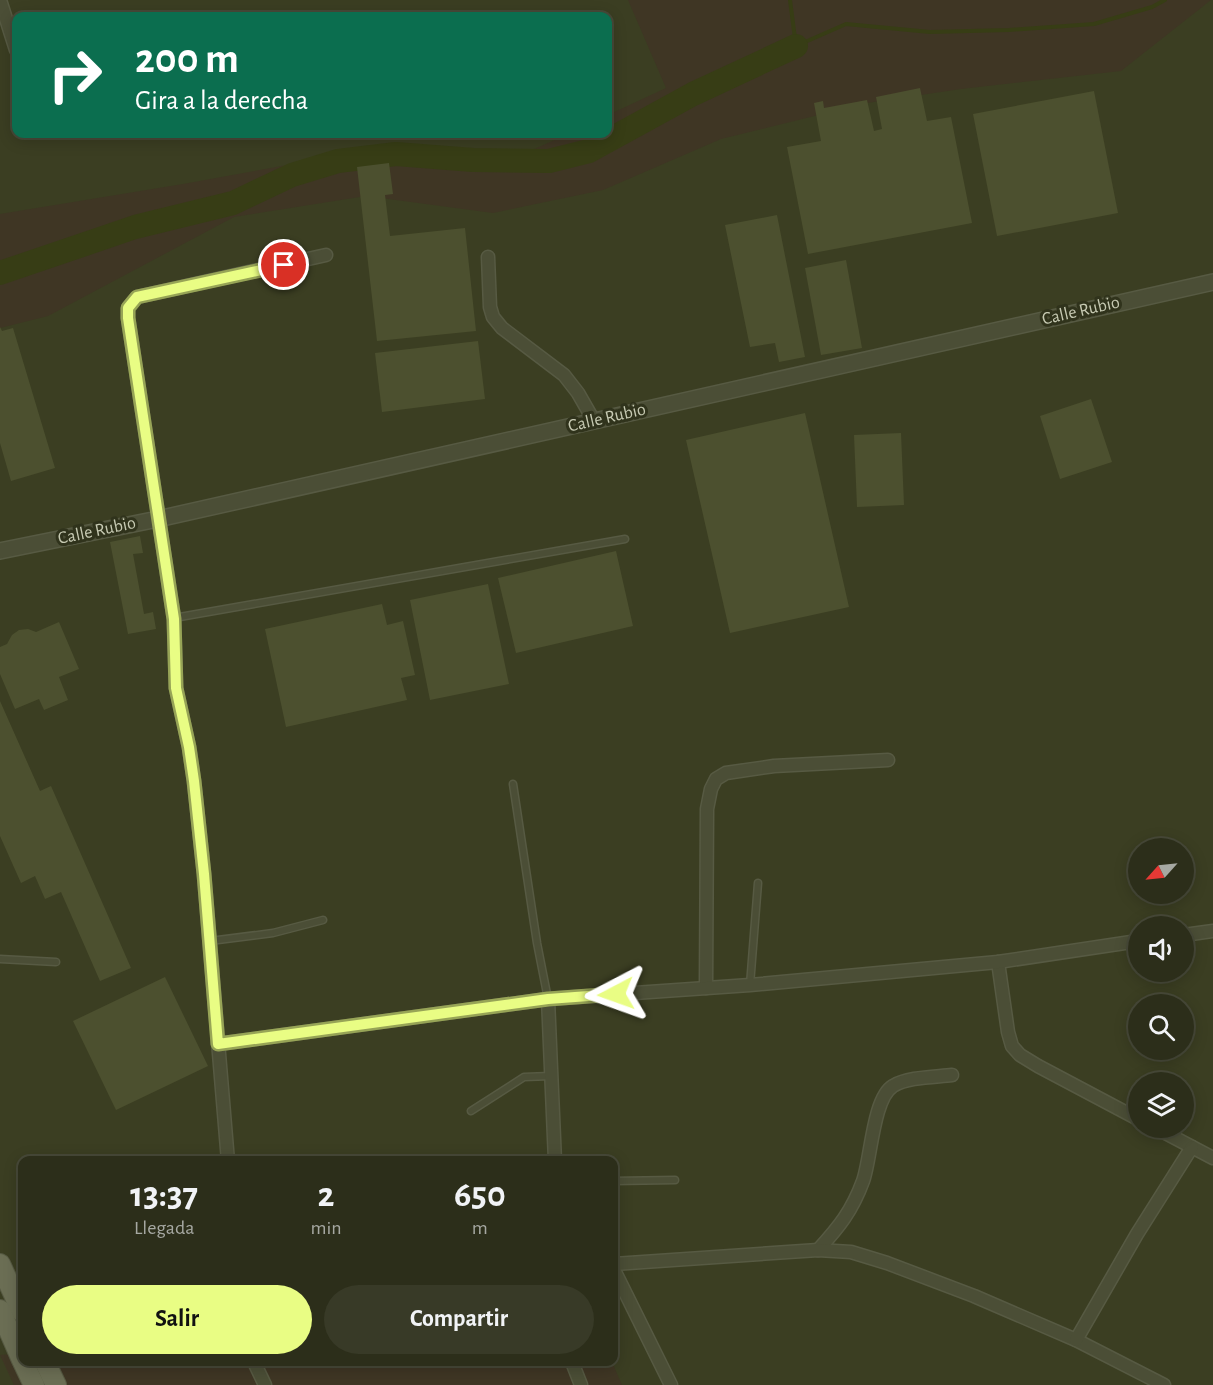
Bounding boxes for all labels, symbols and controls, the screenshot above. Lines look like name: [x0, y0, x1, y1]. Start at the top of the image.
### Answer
icon: right: [36, 36, 114, 114]
text: 200 m: [135, 38, 239, 80]
text: Gira a la derecha: [135, 87, 308, 114]
pin: [258, 239, 309, 290]
icon: arrive: [267, 248, 300, 281]
street label: Calle Rubio: [1040, 293, 1122, 329]
street label: Calle Rubio: [566, 400, 648, 436]
street label: Calle Rubio: [56, 514, 138, 548]
north arrow: [1128, 838, 1194, 904]
map controls: [1128, 838, 1194, 1138]
button: sound: [1128, 916, 1194, 982]
position arrow: [584, 962, 648, 1026]
button: search: [1128, 994, 1194, 1060]
button: layers: [1128, 1072, 1194, 1138]
text: 13:37: [130, 1177, 198, 1213]
text: 2: [318, 1177, 335, 1213]
text: 650: [454, 1177, 506, 1213]
text: Llegada: [134, 1218, 195, 1238]
text: min: [310, 1218, 342, 1238]
text: m: [472, 1218, 488, 1238]
button: Salir: [42, 1285, 312, 1354]
button: Compartir: [324, 1285, 594, 1354]

